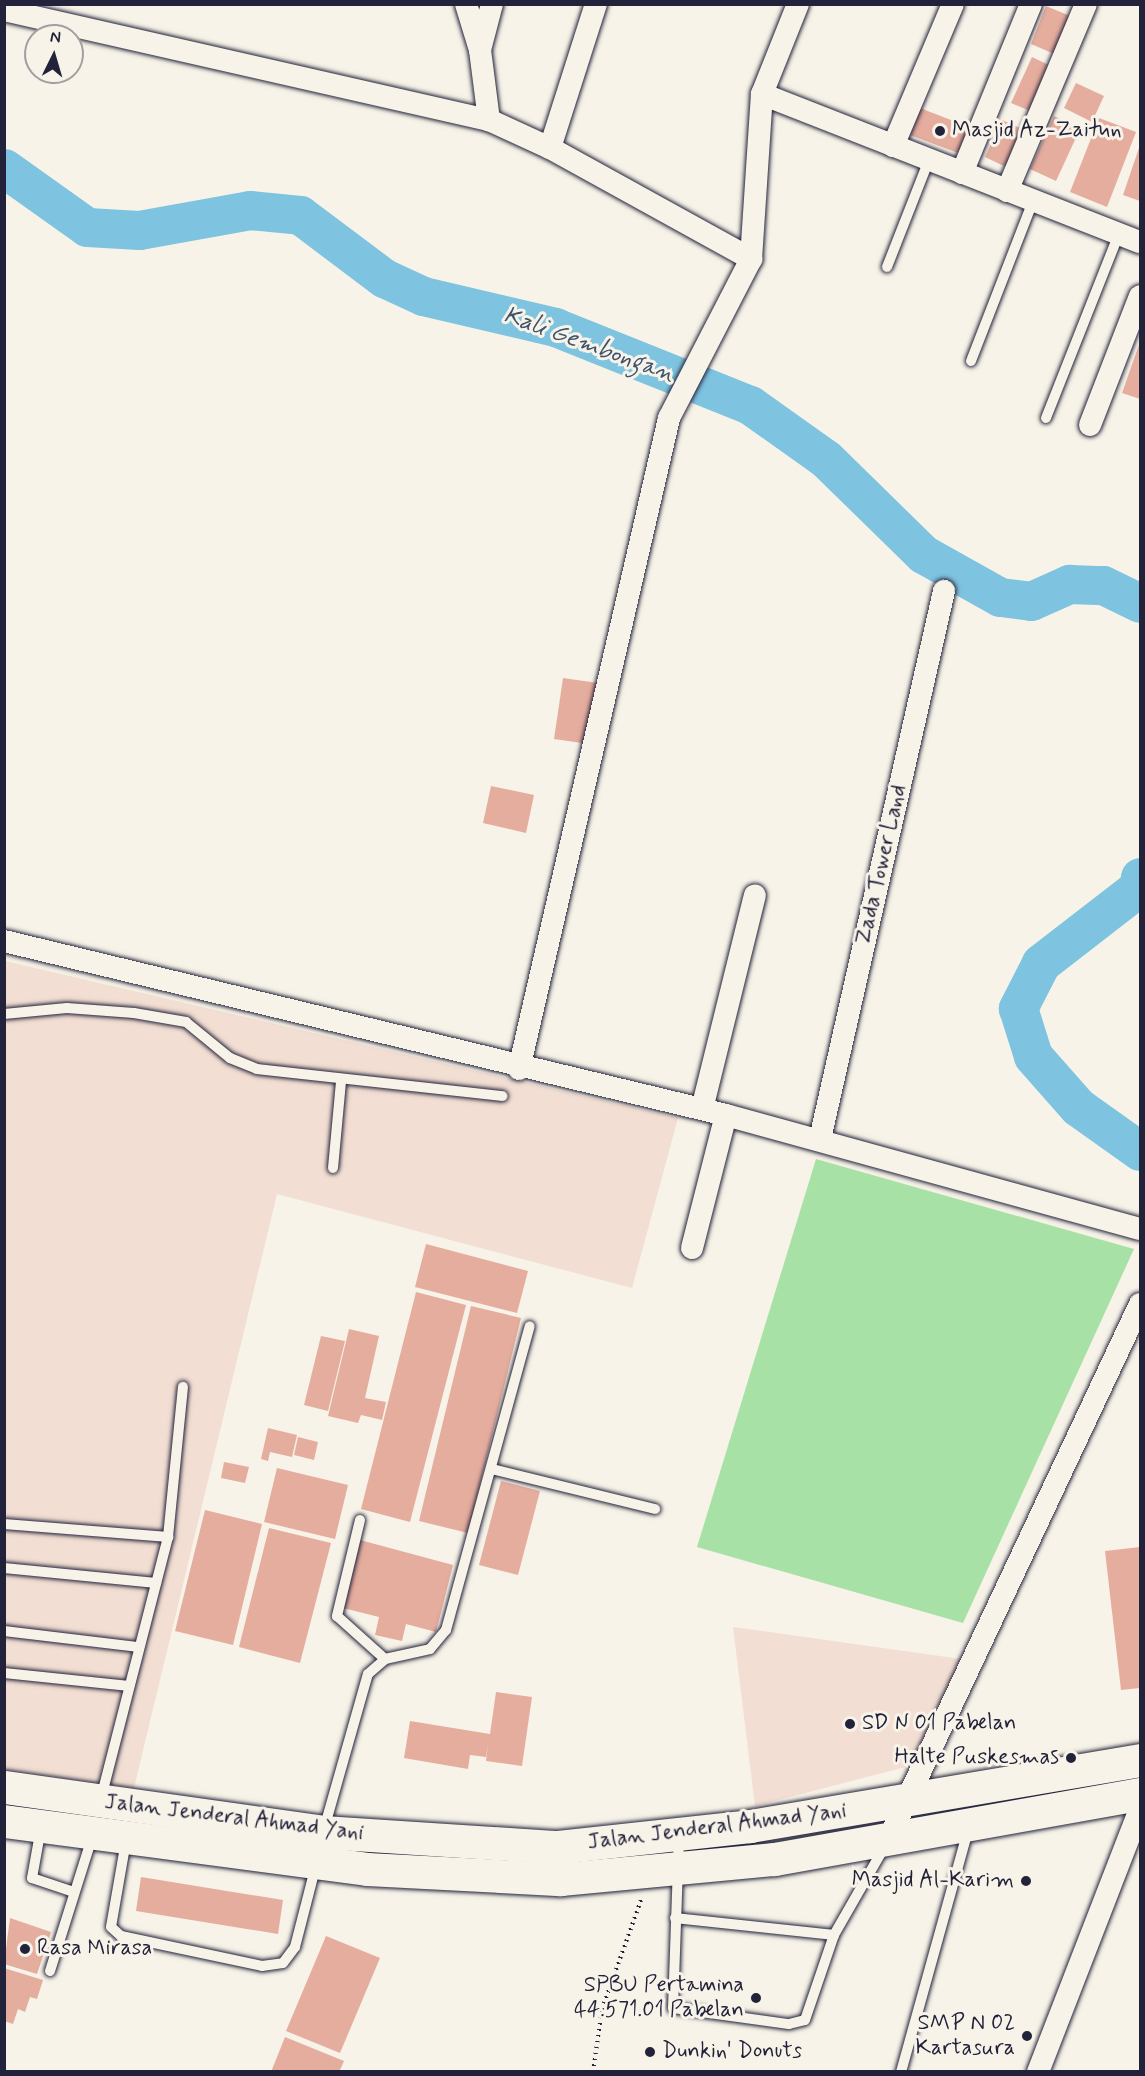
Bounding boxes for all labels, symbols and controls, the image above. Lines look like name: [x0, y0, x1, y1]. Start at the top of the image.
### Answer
north arrow: [24, 24, 84, 84]
text: N: [49, 27, 62, 48]
place label: Masjid Az-Zaitun: [952, 118, 1121, 144]
marker: Masjid Az-Zaitun: [933, 124, 947, 138]
water label: Kali Gembongan: [500, 301, 678, 389]
street label: Zada Tower Land: [851, 782, 913, 948]
place label: SD N 01 Pabelan: [862, 1711, 1017, 1737]
marker: SD N 01 Pabelan: [843, 1717, 857, 1731]
place label: Halte Puskesmas: [895, 1745, 1059, 1771]
marker: Halte Puskesmas: [1064, 1751, 1078, 1765]
street label: Jalan Jenderal Ahmad Yani: [98, 1788, 370, 1848]
street label: Jalan Jenderal Ahmad Yani: [581, 1797, 853, 1857]
place label: Masjid Al-Karim: [852, 1868, 1014, 1894]
marker: Masjid Al-Karim: [1019, 1874, 1033, 1888]
place label: Rasa Mirasa: [37, 1936, 153, 1962]
marker: Rasa Mirasa: [18, 1942, 32, 1956]
place label: SPBU Pertamina 44.571.01 Pabelan: [574, 1972, 744, 2024]
marker: SPBU Pertamina 44.571.01 Pabelan: [749, 1991, 763, 2005]
place label: SMP N 02 Kartasura: [916, 2010, 1015, 2062]
marker: SMP N 02 Kartasura: [1020, 2029, 1034, 2043]
place label: Dunkin' Donuts: [662, 2039, 802, 2065]
marker: Dunkin' Donuts: [643, 2045, 657, 2059]

